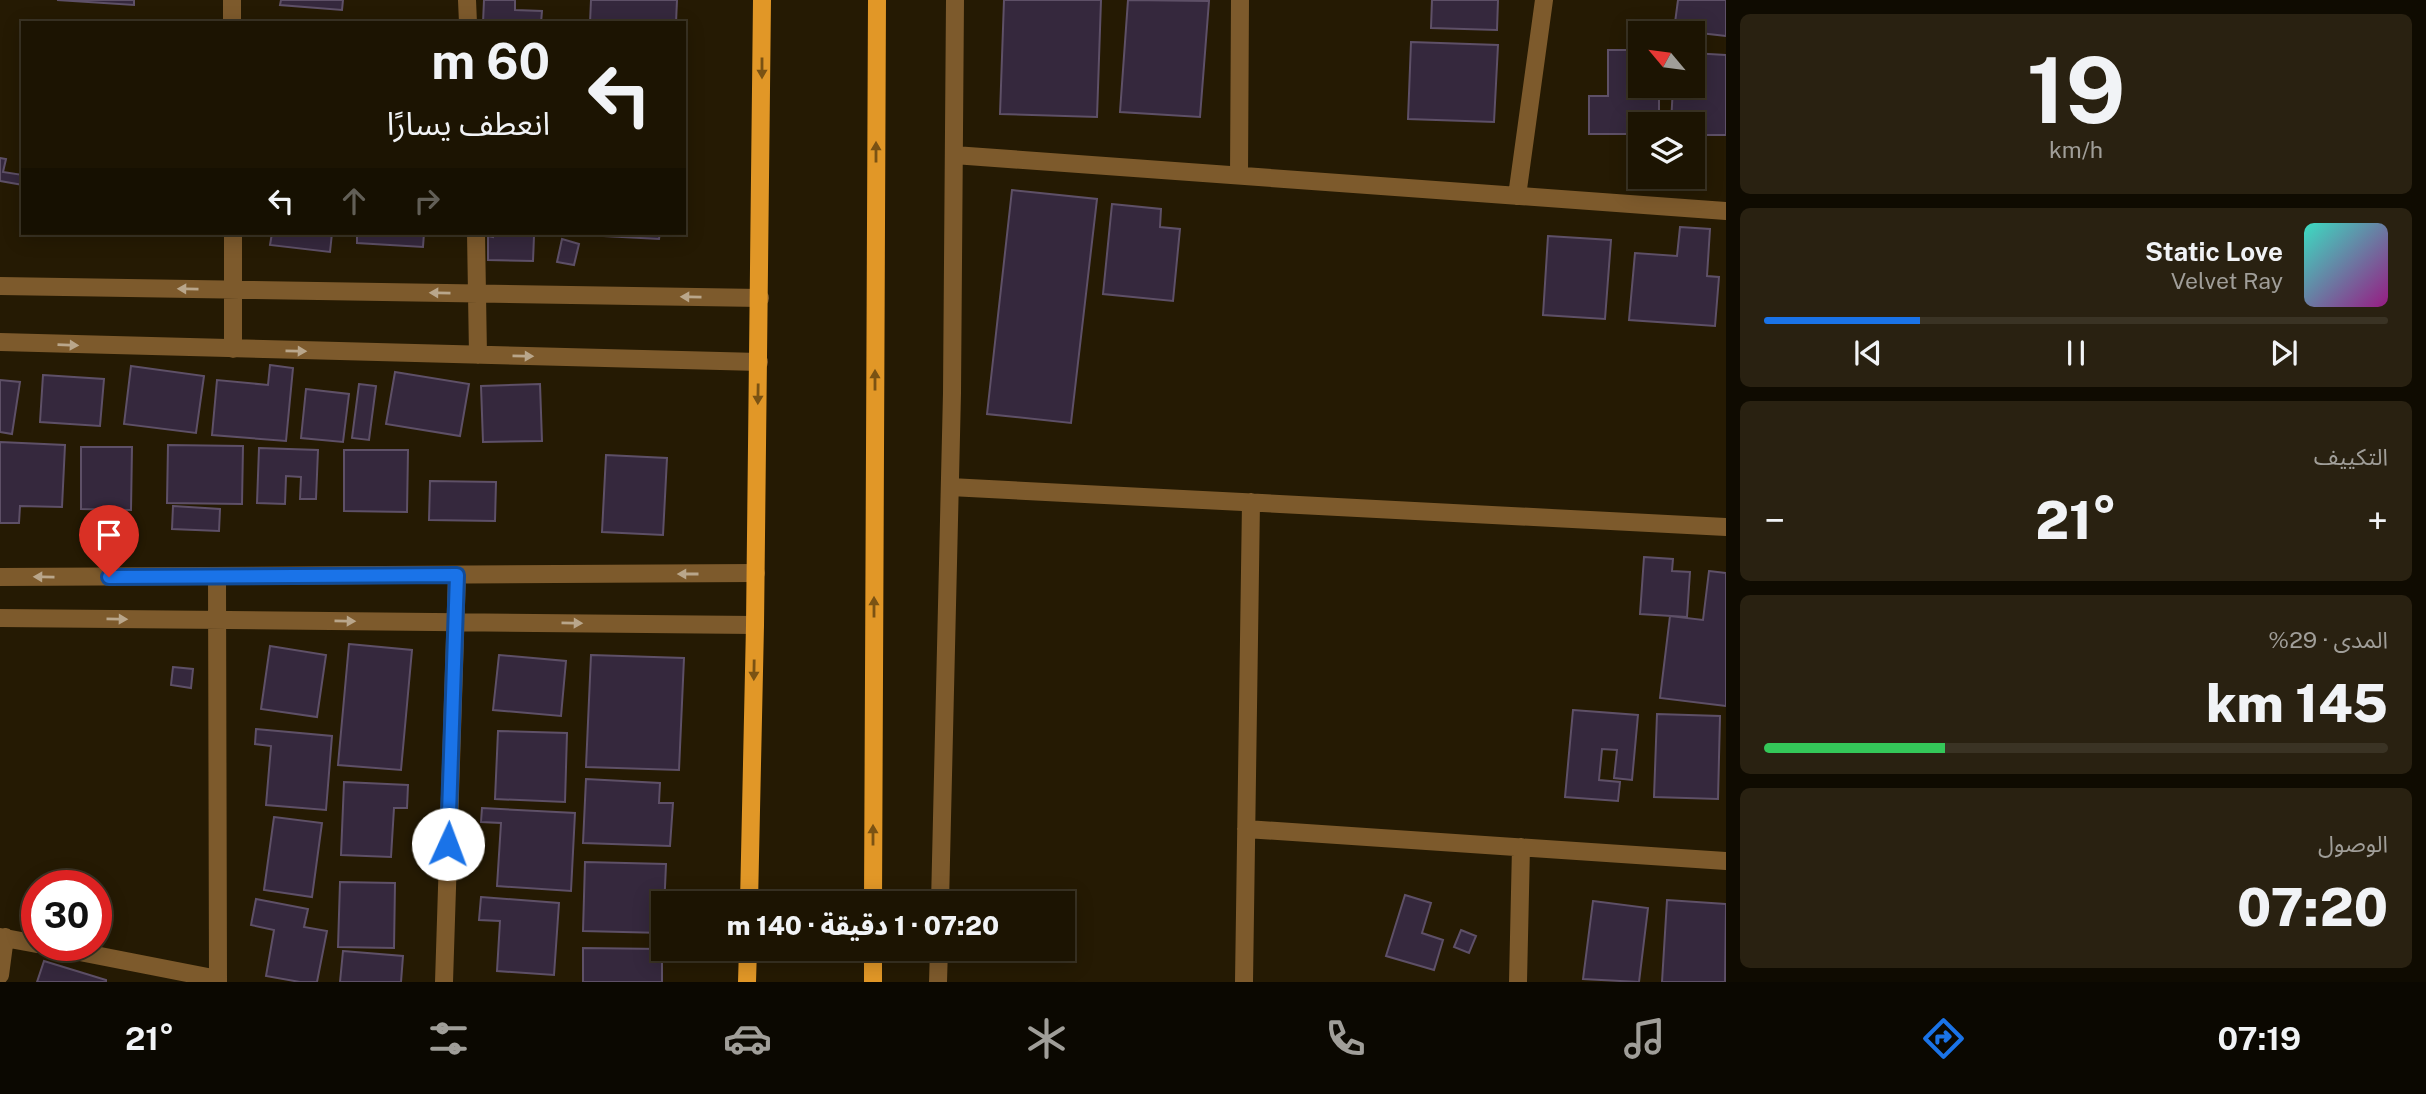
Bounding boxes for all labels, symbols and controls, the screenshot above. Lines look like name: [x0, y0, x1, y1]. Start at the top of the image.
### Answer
north arrow: [1628, 21, 1704, 98]
map controls: [1628, 21, 1705, 189]
text: 60 m: [431, 32, 550, 90]
text: 19: [2027, 37, 2125, 143]
icon: left: [574, 49, 665, 140]
one-way arrow: [756, 57, 767, 79]
text: انعطف يسارًا: [387, 105, 550, 142]
button: layers: [1628, 112, 1705, 189]
text: km/h: [2049, 136, 2103, 163]
one-way arrow: [870, 141, 882, 163]
icon: left: [262, 182, 300, 220]
icon: ahead: [335, 182, 373, 220]
icon: right: [408, 182, 446, 220]
text: Static Love: [2145, 236, 2283, 267]
text: Velvet Ray: [2171, 267, 2283, 294]
one-way arrow: [176, 283, 198, 295]
one-way arrow: [428, 287, 450, 299]
one-way arrow: [680, 291, 702, 303]
icon: previous: [1849, 334, 1887, 372]
icon: pause: [2057, 334, 2095, 372]
icon: next: [2265, 334, 2303, 372]
one-way arrow: [57, 339, 79, 350]
one-way arrow: [285, 345, 307, 356]
one-way arrow: [512, 350, 534, 362]
one-way arrow: [869, 369, 881, 391]
one-way arrow: [752, 383, 764, 405]
text: التكييف: [2314, 443, 2388, 470]
text: 21°: [2035, 490, 2117, 551]
text: −: [1764, 498, 1785, 543]
text: +: [2367, 498, 2388, 543]
pin: [79, 505, 139, 577]
icon: arrive: [90, 516, 128, 554]
one-way arrow: [677, 568, 699, 580]
one-way arrow: [33, 571, 55, 583]
one-way arrow: [868, 596, 880, 618]
one-way arrow: [106, 613, 128, 624]
one-way arrow: [334, 615, 356, 627]
one-way arrow: [561, 617, 583, 629]
text: المدى · 29%: [2268, 626, 2388, 653]
one-way arrow: [749, 659, 760, 681]
text: 145 km: [2206, 673, 2388, 734]
position arrow: [411, 807, 485, 881]
one-way arrow: [868, 824, 879, 846]
text: الوصول: [2318, 830, 2388, 857]
speed limit sign: 30: [21, 870, 112, 961]
text: 07:20: [2237, 877, 2388, 938]
text: 07:20 · 1 دقيقة · 140 m: [727, 910, 999, 941]
icon: filters: [424, 1014, 473, 1063]
icon: car: [723, 1014, 772, 1063]
icon: climate: [1022, 1014, 1071, 1063]
icon: phone: [1321, 1014, 1370, 1063]
icon: music: [1620, 1014, 1669, 1063]
icon: directions: [1919, 1014, 1968, 1063]
text: 21°: [125, 1020, 174, 1057]
text: 07:19: [2218, 1020, 2301, 1057]

